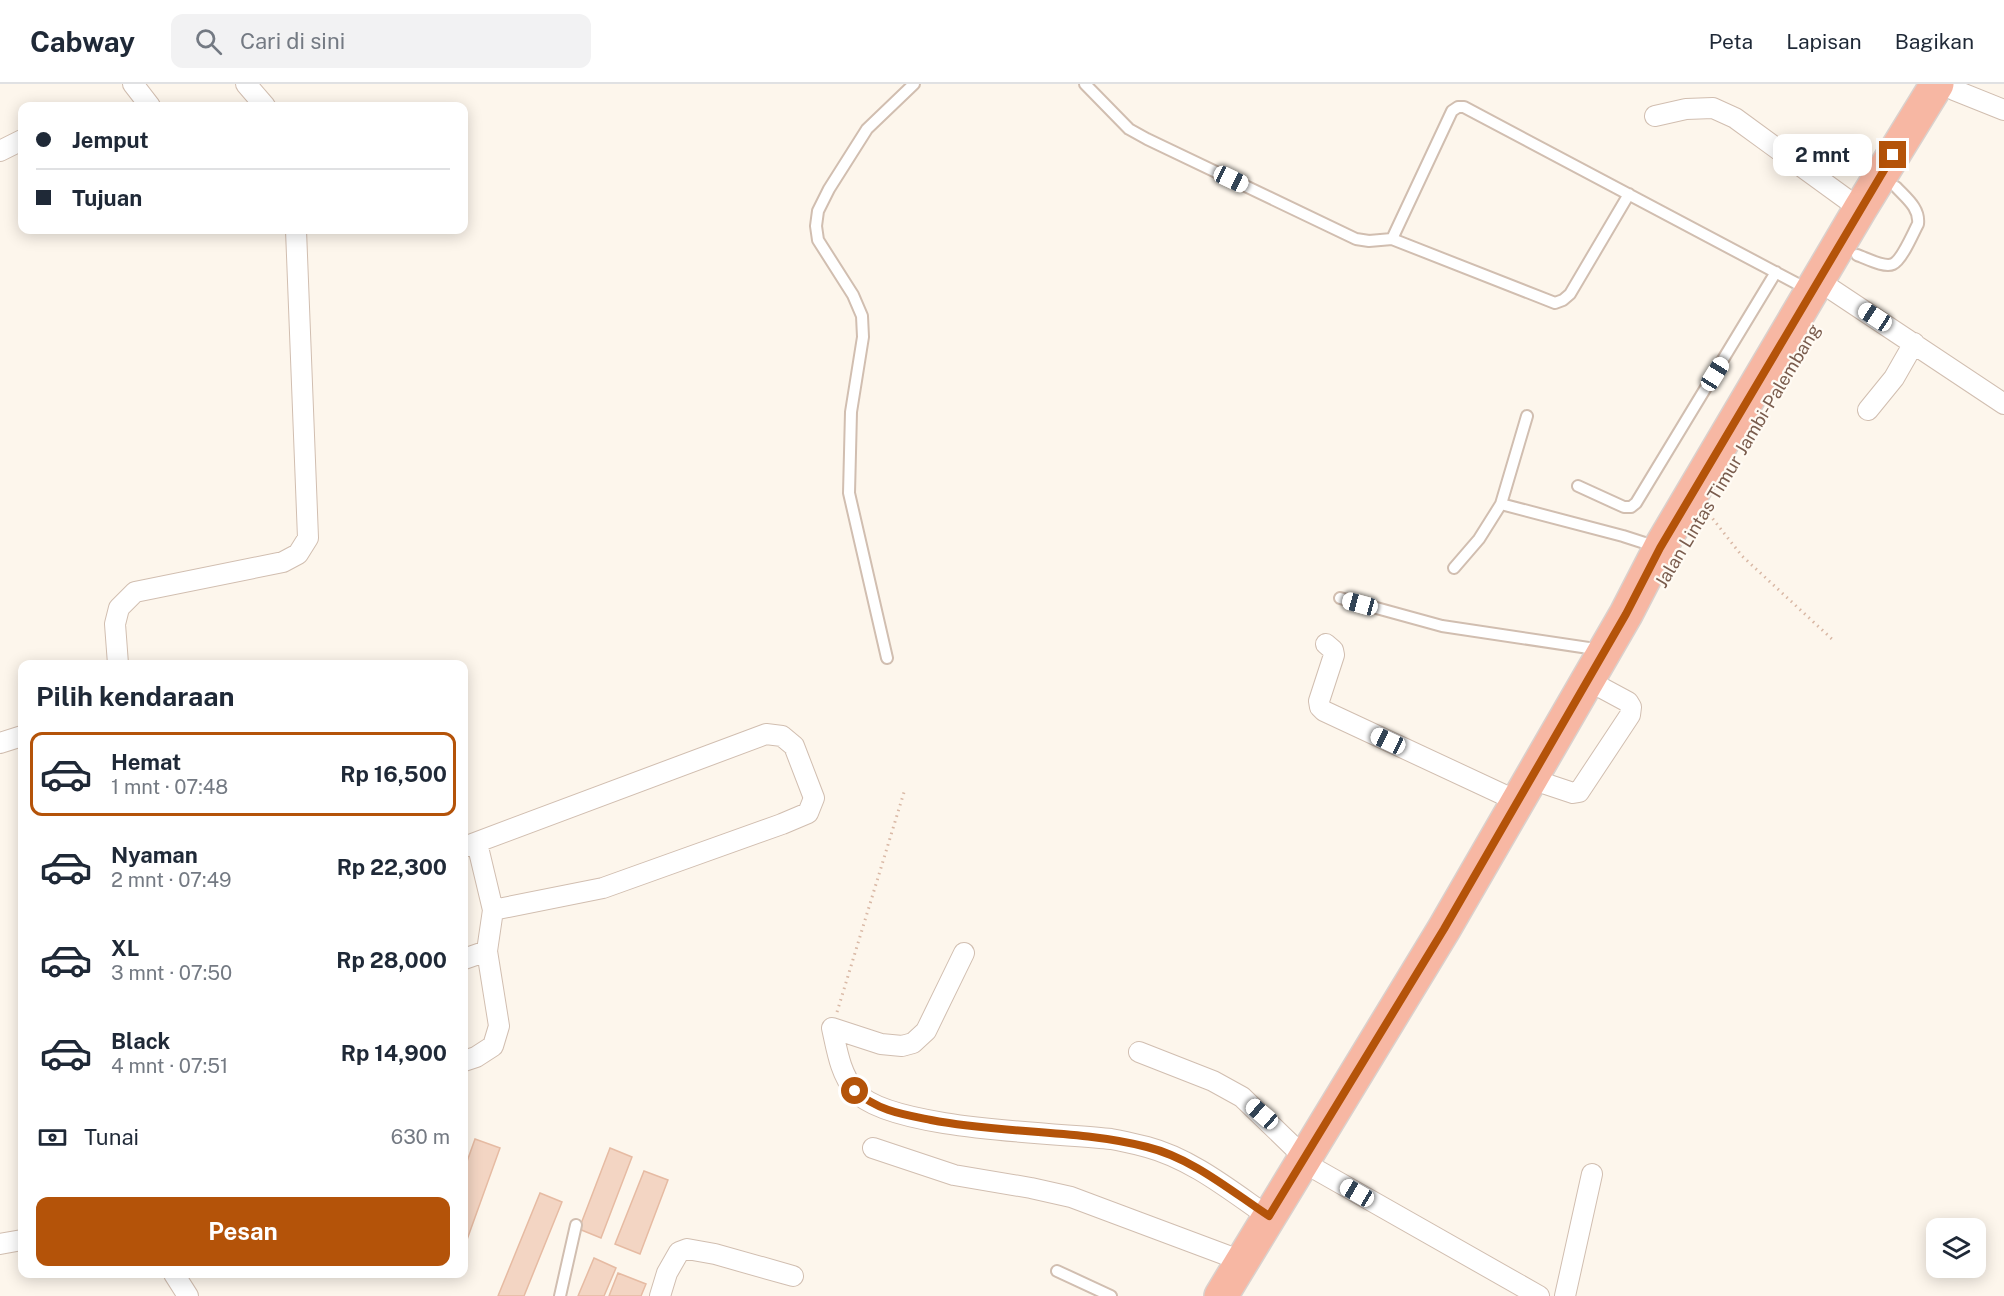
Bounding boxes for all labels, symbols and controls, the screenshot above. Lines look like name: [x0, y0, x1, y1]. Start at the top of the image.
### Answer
search box: [171, 14, 591, 68]
text: Cabway: [30, 25, 135, 58]
icon: search: [192, 25, 225, 58]
text: Cari di sini: [240, 28, 345, 54]
text: Peta: [1709, 29, 1753, 54]
text: Lapisan: [1786, 29, 1862, 54]
text: Bagikan: [1895, 29, 1974, 54]
text: Jemput: [72, 127, 149, 153]
callout: 2 mnt: [1773, 134, 1872, 176]
route end: [1879, 141, 1906, 168]
text: 2 mnt: [1795, 143, 1850, 167]
car: [1211, 163, 1251, 195]
text: Tujuan: [72, 185, 142, 211]
car: [1855, 300, 1895, 334]
street label: Jalan Lintas Timur Jambi-Palembang: [1650, 320, 1825, 591]
car: [1698, 354, 1732, 394]
car: [1340, 591, 1380, 617]
text: Pilih kendaraan: [36, 680, 235, 712]
car: [1368, 725, 1408, 757]
icon: car: [39, 747, 93, 801]
text: Hemat: [111, 749, 181, 775]
text: Rp 16,500: [340, 761, 447, 787]
text: 1 mnt · 07:48: [111, 775, 228, 799]
icon: car: [39, 840, 93, 894]
text: Nyaman: [111, 842, 198, 868]
text: Rp 22,300: [337, 854, 447, 880]
text: 2 mnt · 07:49: [111, 868, 231, 892]
icon: car: [39, 933, 93, 987]
text: XL: [111, 935, 139, 961]
text: Rp 28,000: [336, 947, 447, 973]
text: 3 mnt · 07:50: [111, 961, 232, 985]
icon: car: [39, 1026, 93, 1080]
text: Black: [111, 1028, 170, 1054]
text: Rp 14,900: [341, 1040, 447, 1066]
text: 4 mnt · 07:51: [111, 1054, 228, 1078]
route start: [841, 1077, 868, 1104]
car: [1243, 1095, 1281, 1133]
icon: cash: [36, 1121, 69, 1154]
text: Tunai: [84, 1124, 139, 1150]
text: 630 m: [391, 1125, 450, 1149]
car: [1337, 1176, 1377, 1210]
button: Pesan: [36, 1197, 450, 1266]
map controls: [1926, 1218, 1986, 1278]
button: layers: [1926, 1218, 1986, 1278]

